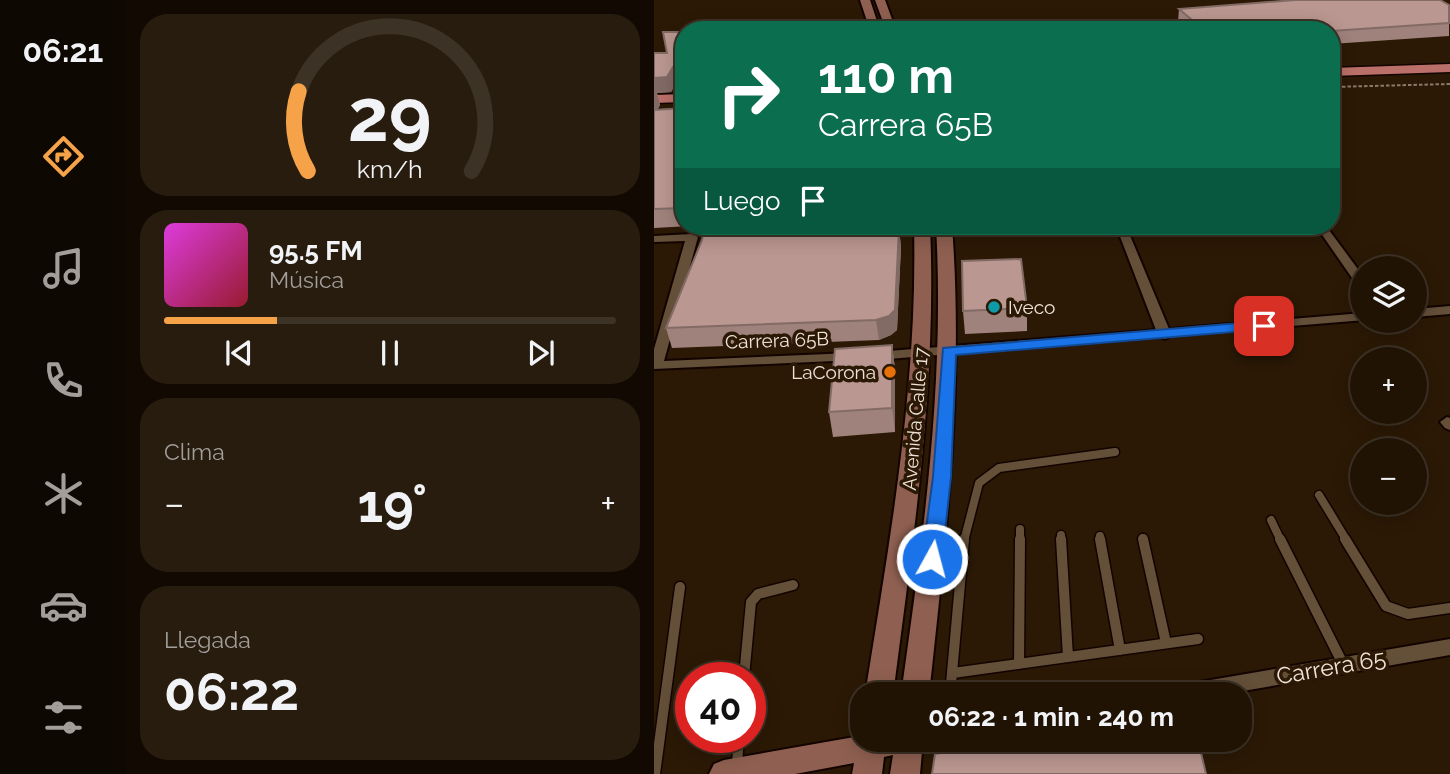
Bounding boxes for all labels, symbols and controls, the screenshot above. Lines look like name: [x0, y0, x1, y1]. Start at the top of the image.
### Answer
text: 06:21: [23, 32, 103, 69]
text: 110 m: [818, 47, 954, 104]
icon: right: [703, 49, 794, 140]
text: 29: [348, 73, 432, 158]
text: Carrera 65B: [818, 106, 993, 143]
icon: directions: [39, 132, 88, 181]
text: km/h: [357, 154, 423, 184]
icon: arrive: [794, 182, 832, 220]
text: Luego: [703, 186, 780, 216]
text: 95.5 FM: [269, 236, 363, 266]
icon: music: [39, 244, 88, 293]
map controls: [1350, 256, 1427, 515]
button: layers: [1350, 256, 1427, 333]
text: Música: [269, 266, 344, 293]
place label: Iveco: [1008, 296, 1055, 318]
pin: [1234, 296, 1294, 356]
marker: Iveco: [986, 299, 1002, 315]
icon: arrive: [1245, 307, 1283, 345]
street label: Carrera 65B: [725, 327, 829, 353]
icon: previous: [220, 334, 258, 372]
icon: pause: [371, 334, 409, 372]
icon: next: [522, 334, 560, 372]
street label: Avenida Calle 17: [898, 347, 932, 491]
button: +: [1350, 347, 1427, 424]
icon: phone: [39, 356, 88, 405]
place label: LaCorona: [791, 361, 876, 383]
marker: LaCorona: [882, 364, 898, 380]
text: Clima: [164, 438, 225, 465]
button: −: [1350, 438, 1427, 515]
icon: climate: [39, 469, 88, 518]
text: 19°: [358, 473, 427, 534]
text: −: [164, 481, 184, 526]
text: +: [600, 481, 616, 526]
position arrow: [895, 522, 969, 596]
icon: car: [39, 581, 88, 630]
text: Llegada: [164, 626, 251, 653]
street label: Carrera 65: [1274, 644, 1388, 689]
text: 06:22: [164, 661, 299, 722]
speed limit sign: 40: [675, 662, 766, 753]
icon: filters: [39, 693, 88, 742]
text: 06:22 · 1 min · 240 m: [928, 702, 1174, 732]

